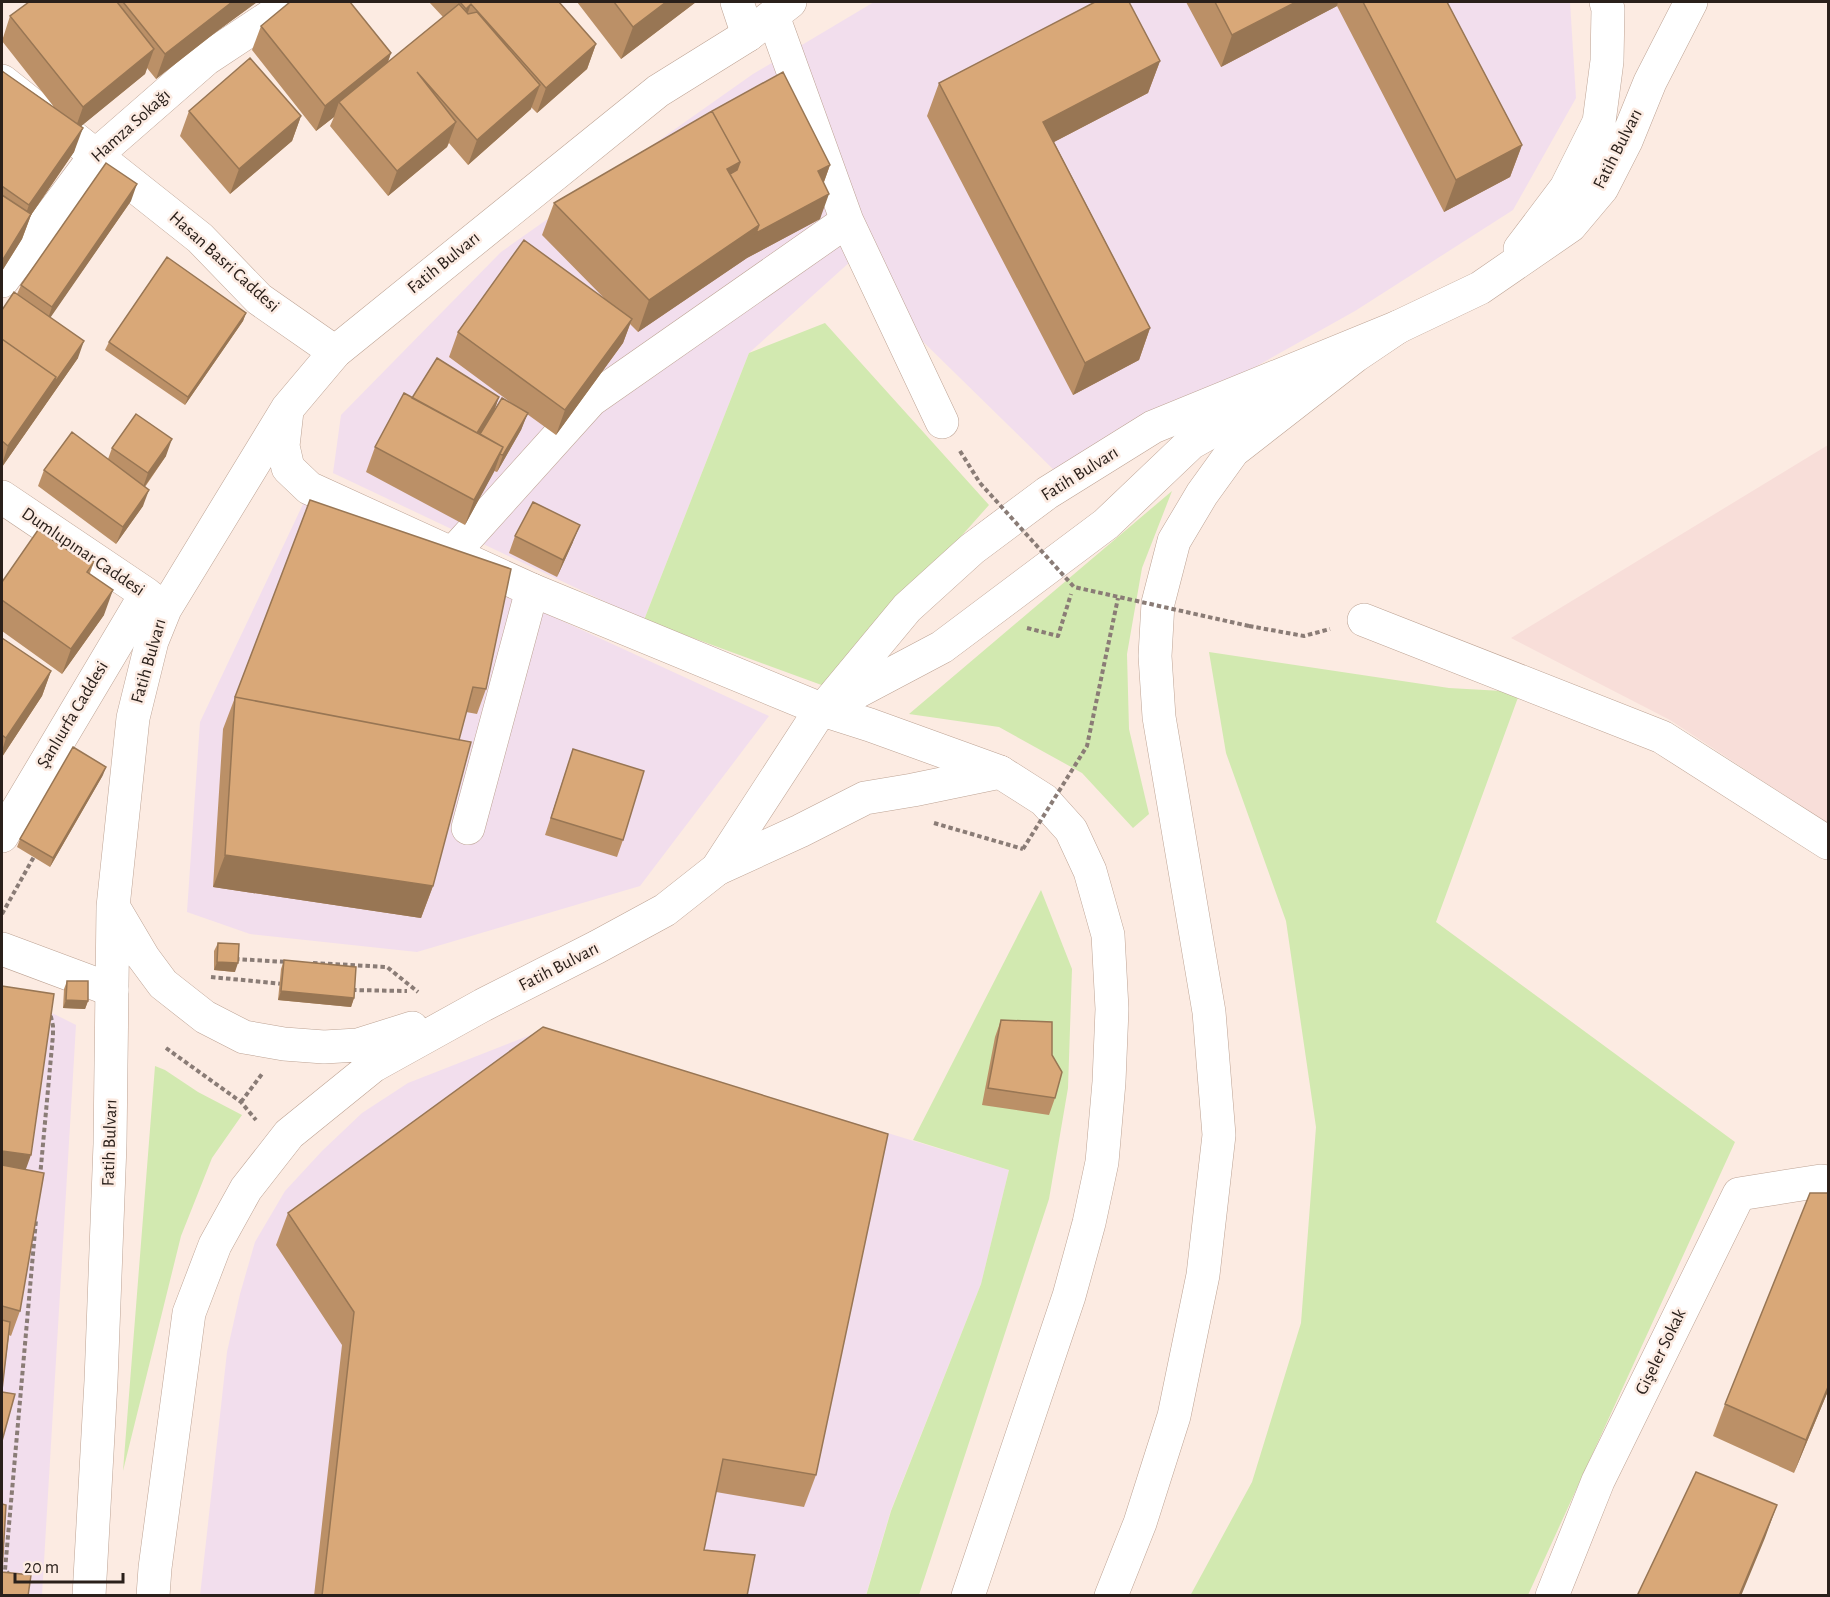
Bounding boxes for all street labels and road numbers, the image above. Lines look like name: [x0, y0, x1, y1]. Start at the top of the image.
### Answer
street label: Hamza Sokağı: [88, 86, 174, 166]
street label: Fatih Bulvarı: [1590, 106, 1646, 192]
street label: Hasan Basri Caddesi: [166, 208, 282, 316]
street label: Fatih Bulvarı: [405, 229, 483, 297]
street label: Fatih Bulvarı: [1038, 443, 1122, 505]
street label: Dumlupınar Caddesi: [18, 504, 148, 600]
street label: Fatih Bulvarı: [128, 617, 170, 705]
street label: Şanlıurfa Caddesi: [34, 658, 112, 772]
street label: Fatih Bulvarı: [516, 939, 602, 995]
street label: Fatih Bulvarı: [99, 1099, 121, 1187]
street label: Gişeler Sokak: [1633, 1306, 1690, 1398]

